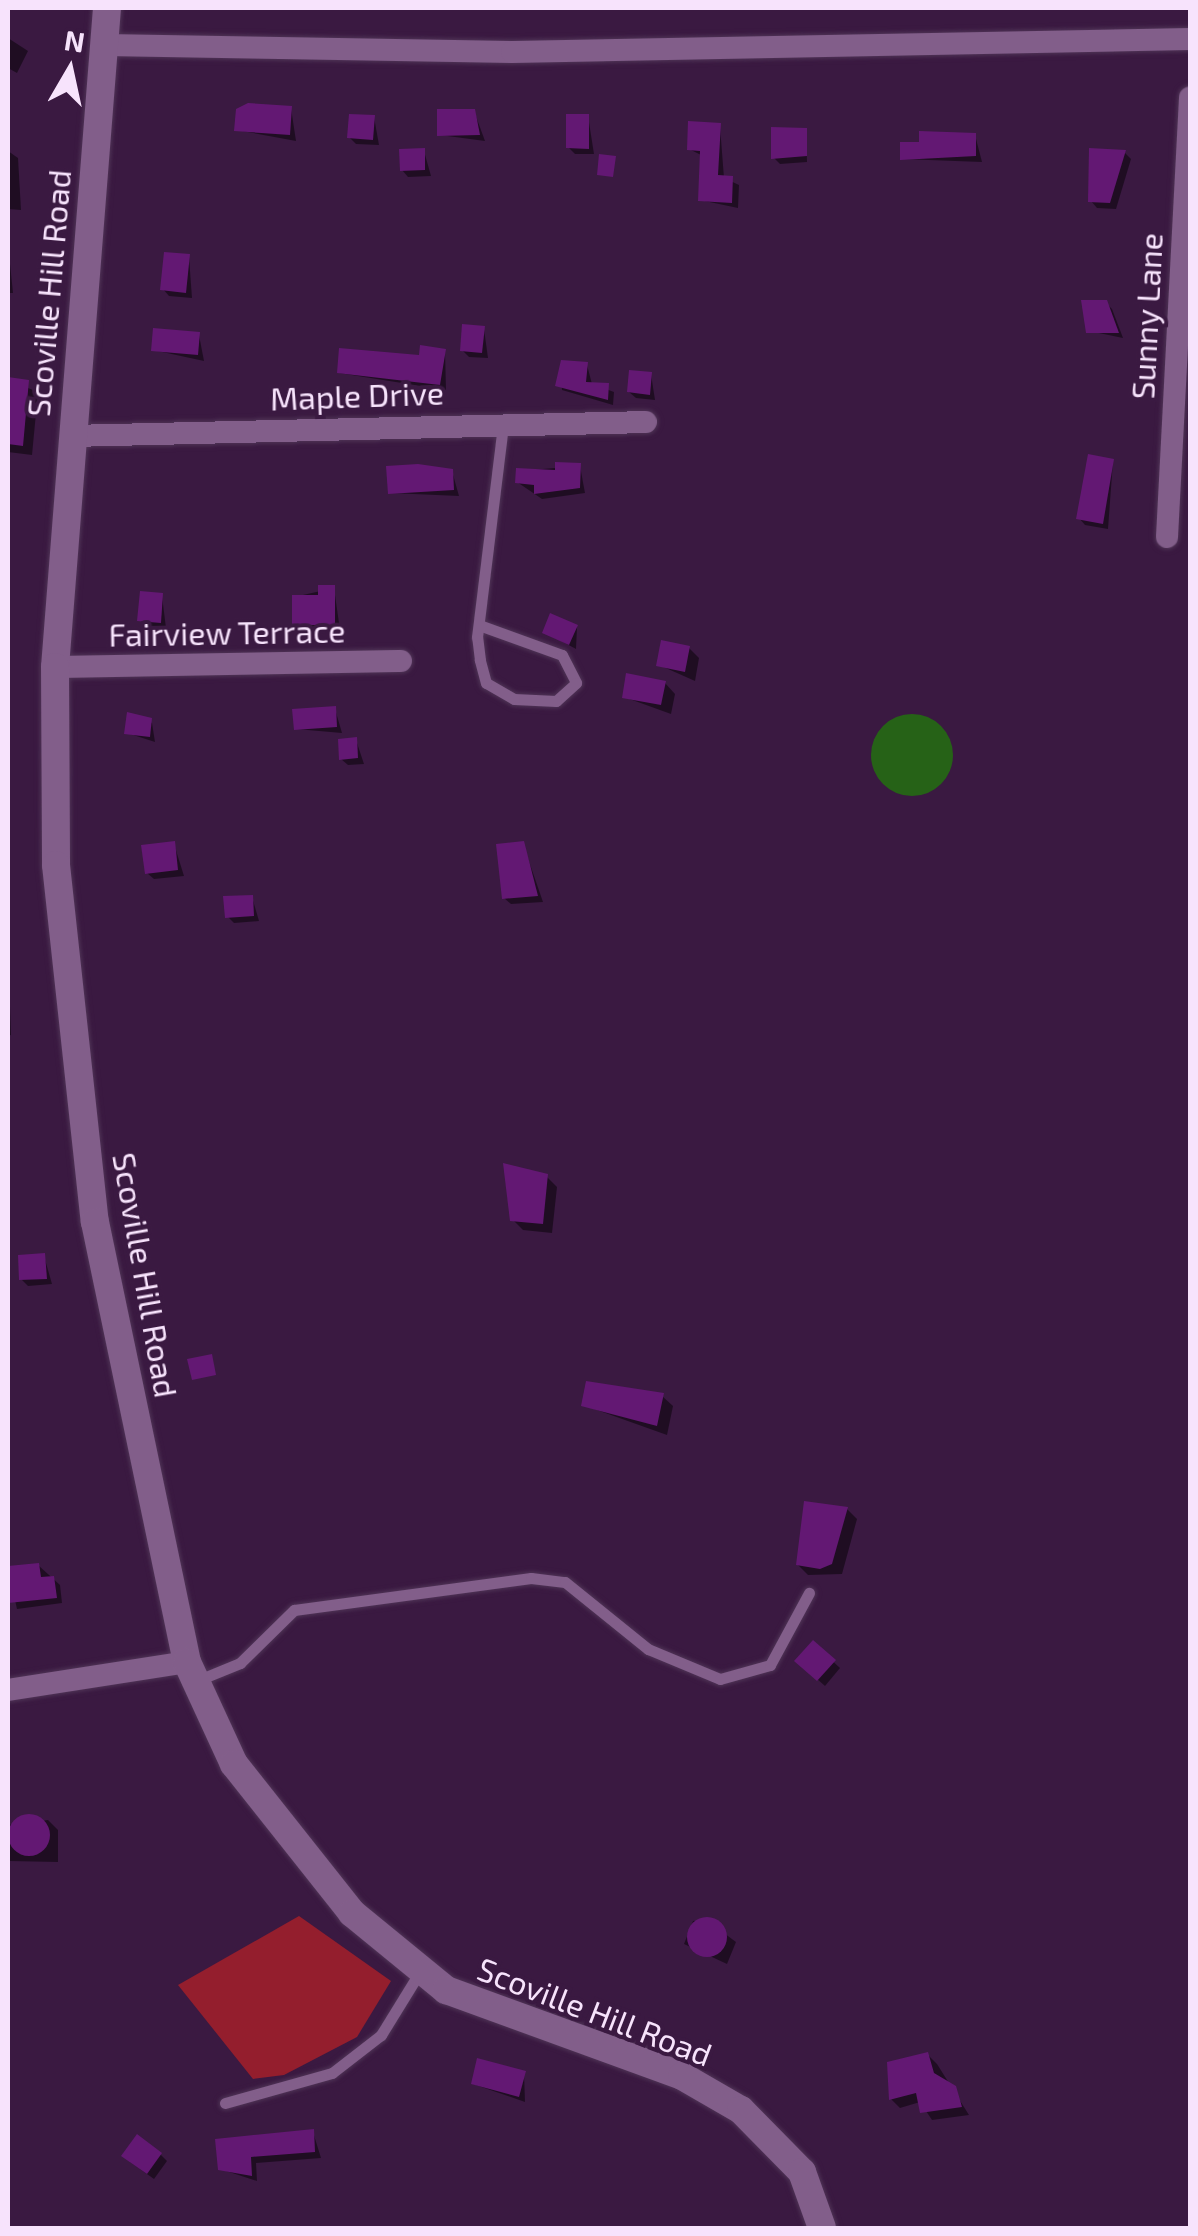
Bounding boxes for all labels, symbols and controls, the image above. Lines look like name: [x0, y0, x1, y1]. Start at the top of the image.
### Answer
north arrow: [20, 20, 120, 120]
text: N: [62, 22, 87, 59]
street label: Scoville Hill Road: [18, 167, 78, 419]
street label: Sunny Lane: [1122, 231, 1170, 401]
street label: Maple Drive: [269, 373, 445, 417]
street label: Fairview Terrace: [107, 611, 347, 653]
street label: Scoville Hill Road: [105, 1149, 187, 1401]
street label: Scoville Hill Road: [472, 1949, 718, 2073]

